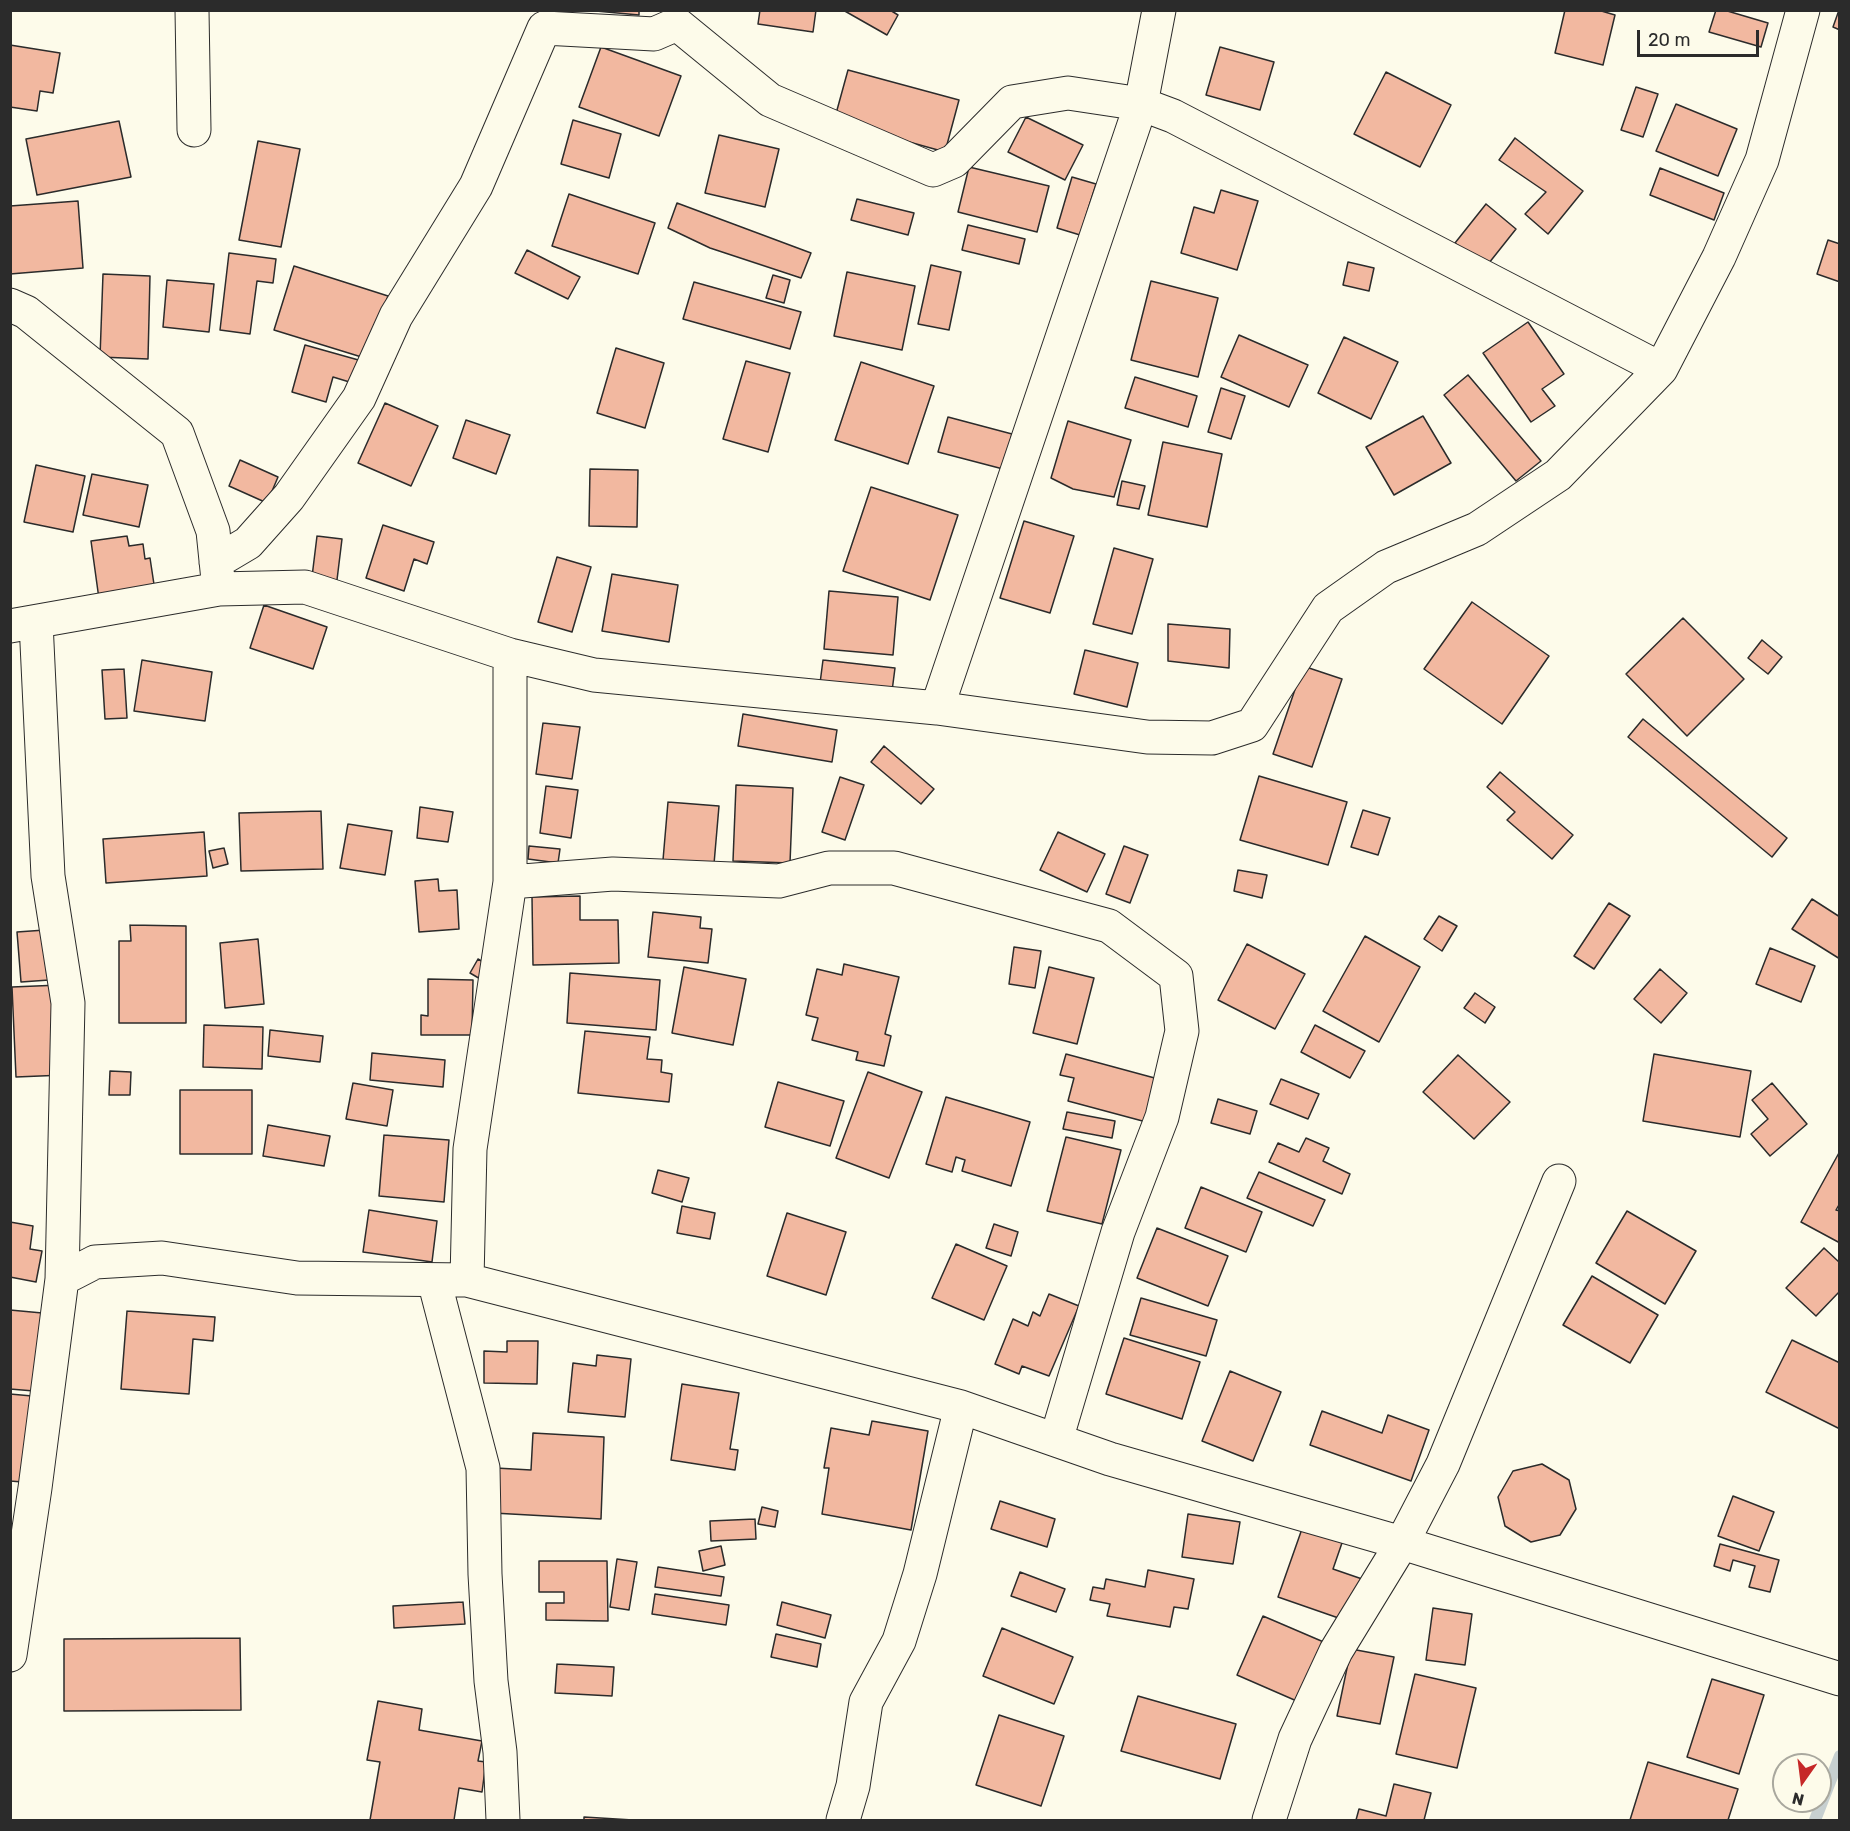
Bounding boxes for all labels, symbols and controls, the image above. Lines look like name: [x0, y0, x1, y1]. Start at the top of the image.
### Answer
scale bar: [1640, 18, 1762, 56]
text: 20 m: [1648, 29, 1690, 51]
north arrow: [1772, 1753, 1832, 1813]
text: N: [1790, 1788, 1806, 1810]

